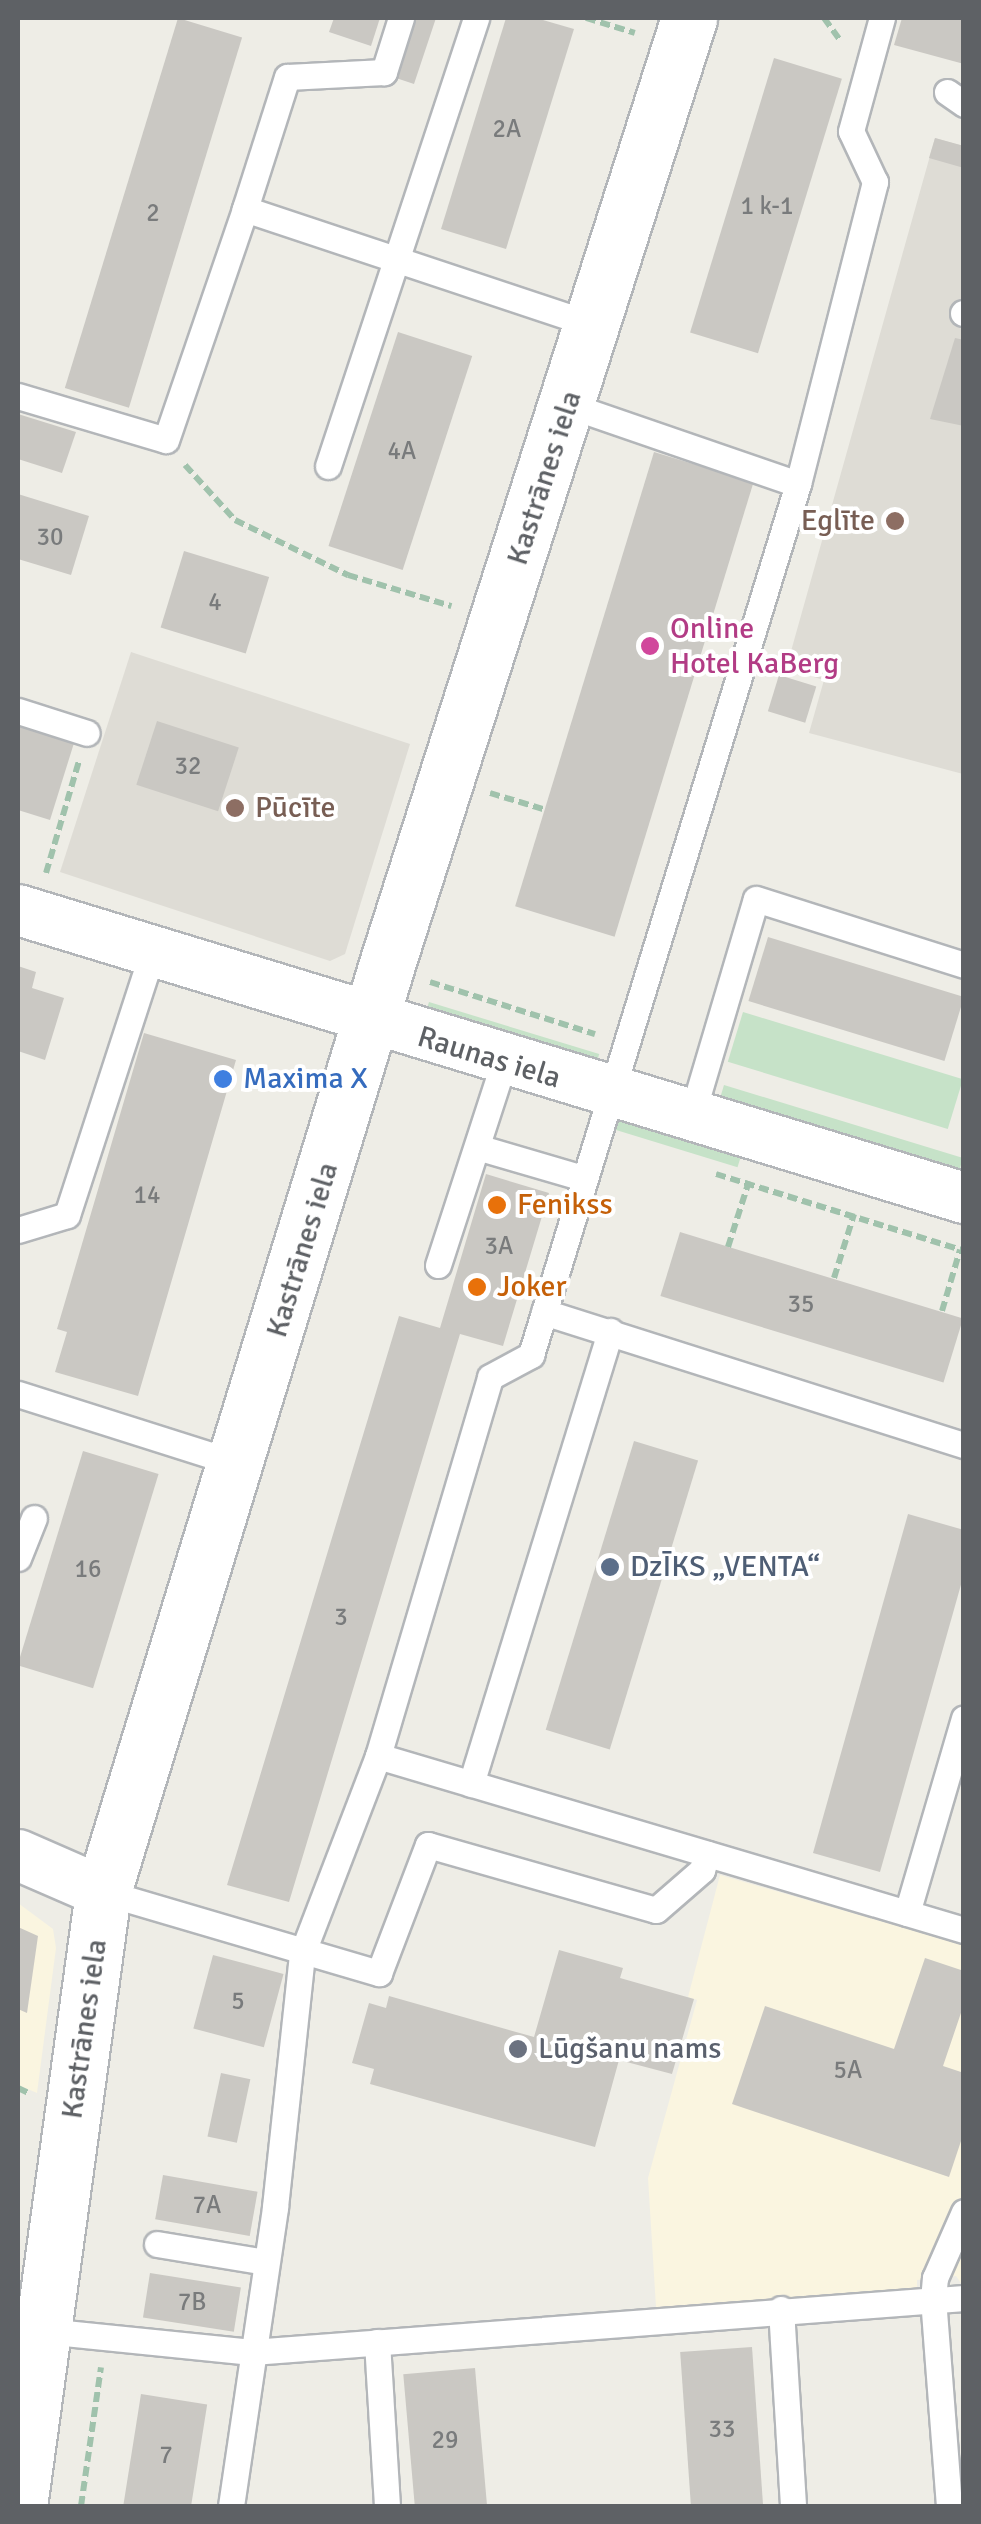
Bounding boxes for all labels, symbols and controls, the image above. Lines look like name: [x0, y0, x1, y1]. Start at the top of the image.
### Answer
house number: 2A: [493, 114, 521, 144]
house number: 1 k-1: [740, 191, 794, 221]
house number: 2: [146, 198, 160, 228]
street label: Kastrānes iela: [500, 386, 590, 570]
house number: 4A: [388, 436, 416, 466]
place label: Eglīte: [801, 503, 875, 539]
marker: Eglīte: [884, 510, 906, 532]
house number: 30: [37, 522, 63, 552]
house number: 4: [208, 587, 222, 617]
place label: Online Hotel KaBerg: [670, 611, 839, 682]
marker: Online Hotel KaBerg: [639, 635, 661, 657]
house number: 32: [175, 751, 201, 781]
place label: Pūcīte: [255, 790, 336, 826]
marker: Pūcīte: [224, 797, 246, 819]
street label: Raunas iela: [413, 1019, 565, 1097]
place label: Maxima X: [243, 1061, 368, 1097]
marker: Maxima X: [212, 1068, 234, 1090]
street label: Kastrānes iela: [259, 1158, 347, 1342]
house number: 14: [134, 1180, 160, 1210]
place label: Fenikss: [517, 1187, 613, 1223]
marker: Fenikss: [486, 1194, 508, 1216]
house number: 3A: [485, 1231, 513, 1261]
place label: Joker: [497, 1269, 567, 1305]
marker: Joker: [466, 1276, 488, 1298]
house number: 35: [788, 1289, 814, 1319]
place label: DzĪKS „VENTA“: [630, 1549, 820, 1585]
house number: 16: [75, 1554, 101, 1584]
marker: DzĪKS „VENTA“: [599, 1556, 621, 1578]
house number: 3: [334, 1602, 348, 1632]
street label: Kastrānes iela: [55, 1937, 115, 2121]
house number: 5: [231, 1986, 245, 2016]
place label: Lūgšanu nams: [538, 2031, 721, 2067]
marker: Lūgšanu nams: [507, 2038, 529, 2060]
house number: 5A: [834, 2055, 862, 2085]
house number: 7A: [193, 2190, 221, 2220]
house number: 7B: [178, 2287, 206, 2317]
house number: 33: [709, 2414, 735, 2444]
house number: 29: [432, 2425, 458, 2455]
house number: 7: [159, 2440, 173, 2470]

